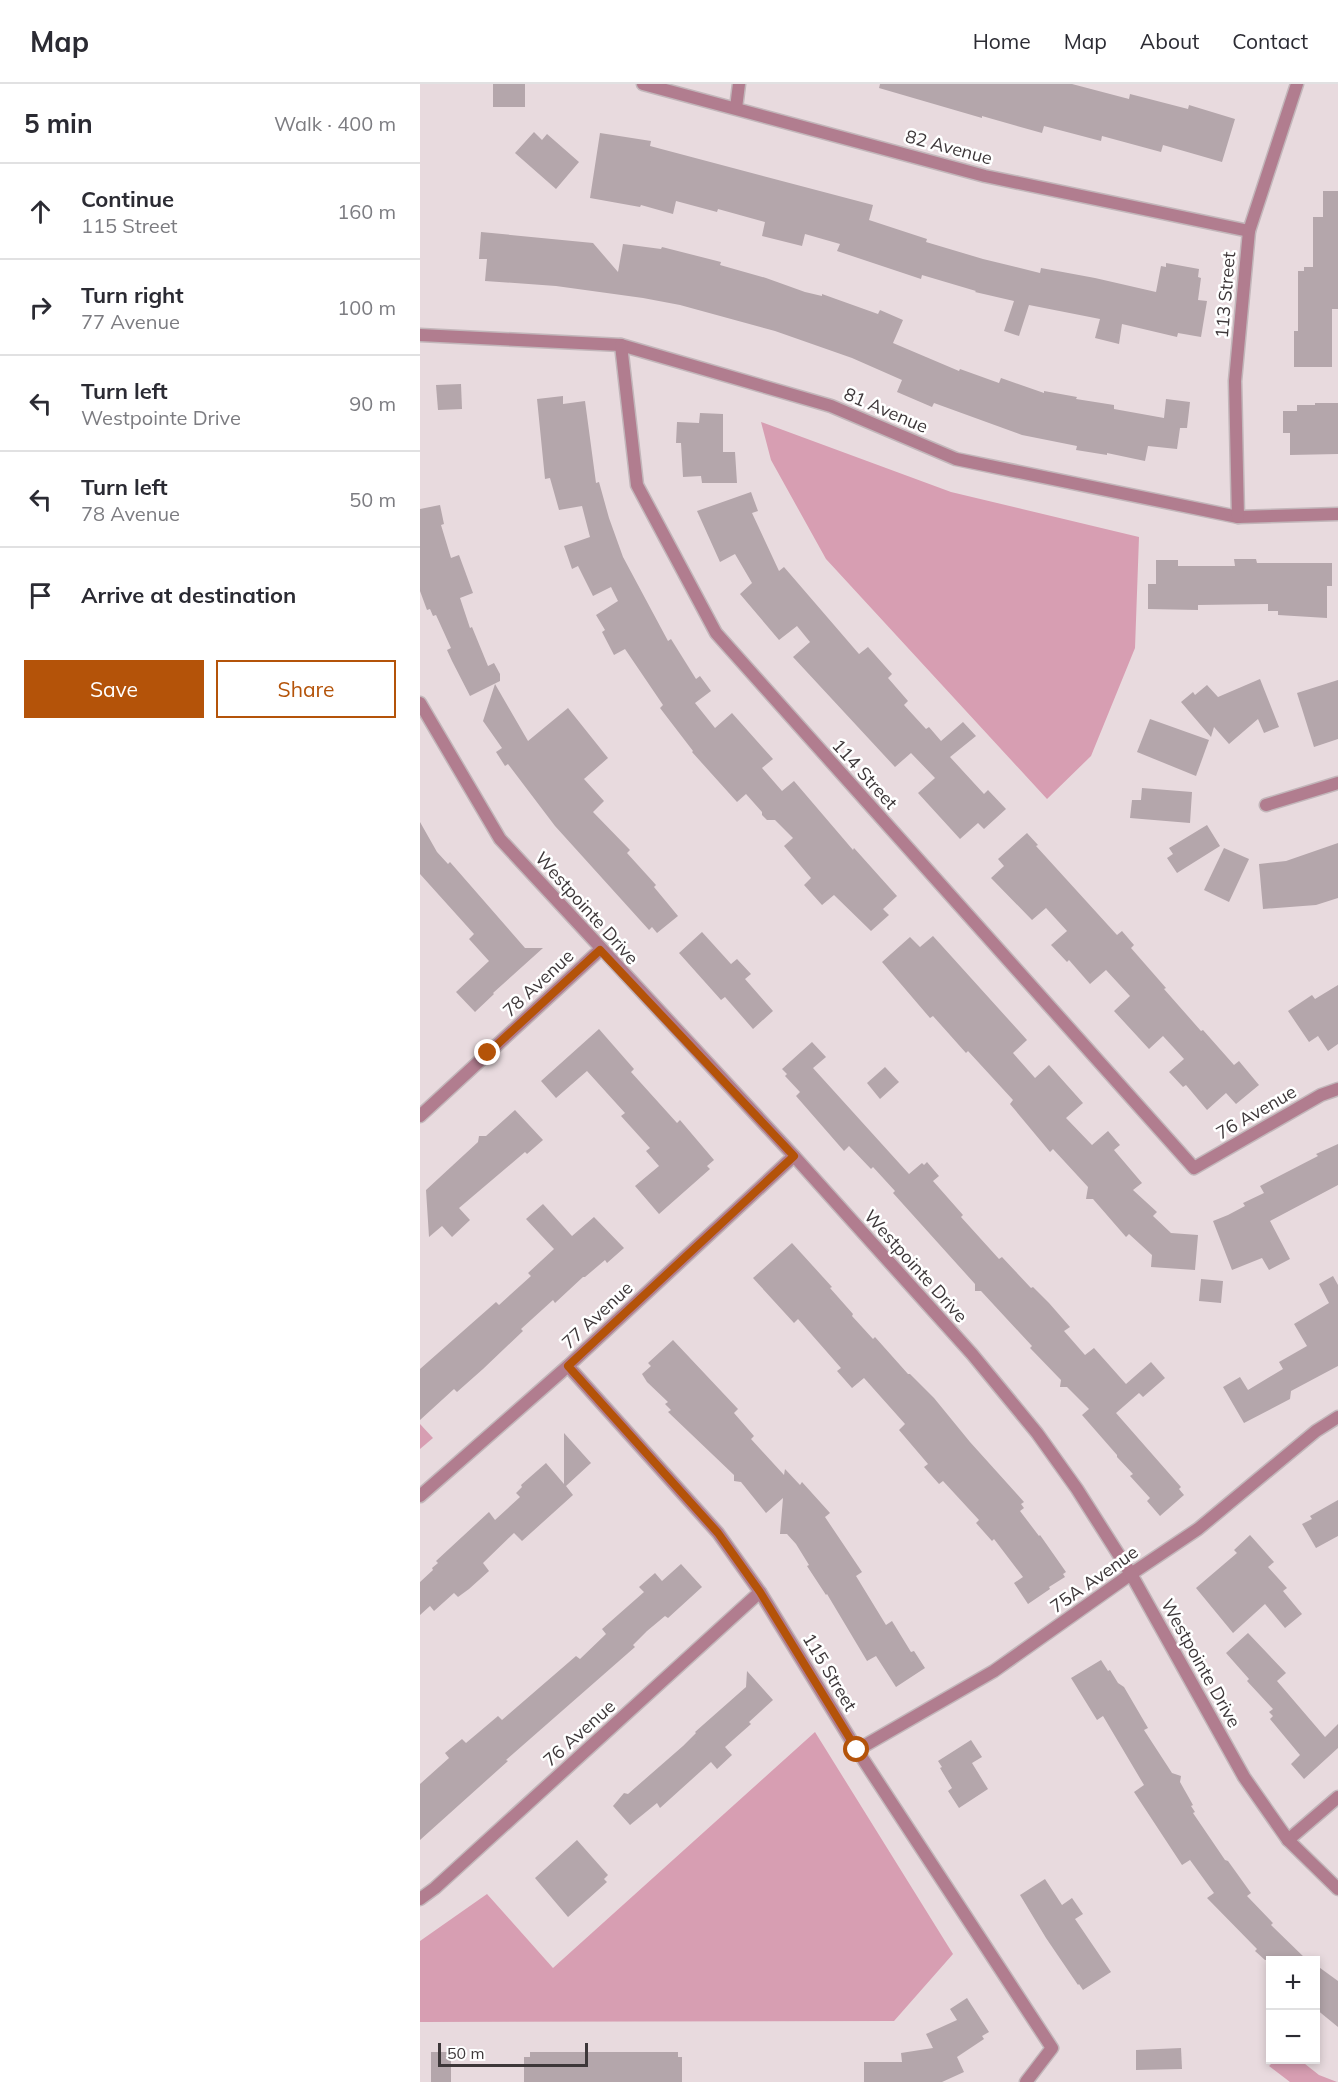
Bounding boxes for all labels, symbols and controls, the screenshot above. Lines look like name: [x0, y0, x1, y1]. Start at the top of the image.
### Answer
text: Map: [30, 24, 89, 59]
text: Home: [973, 28, 1031, 54]
text: Map: [1064, 28, 1107, 54]
text: About: [1140, 28, 1199, 54]
text: Contact: [1232, 28, 1308, 54]
text: 5 min: [24, 107, 93, 140]
text: Walk · 400 m: [274, 111, 396, 136]
street label: 82 Avenue: [903, 124, 995, 170]
text: Continue: [81, 185, 174, 213]
icon: ahead: [24, 195, 57, 228]
text: 160 m: [337, 199, 396, 224]
text: 115 Street: [81, 213, 178, 238]
street label: 113 Street: [1210, 251, 1240, 339]
text: Turn right: [81, 281, 184, 309]
icon: right: [24, 291, 57, 324]
text: 100 m: [337, 295, 396, 320]
text: 77 Avenue: [81, 309, 180, 334]
text: Turn left: [81, 377, 168, 405]
street label: 81 Avenue: [841, 382, 931, 438]
icon: left: [24, 387, 57, 420]
text: 90 m: [349, 391, 396, 416]
text: Westpointe Drive: [81, 405, 241, 430]
text: Turn left: [81, 473, 168, 501]
icon: left: [24, 483, 57, 516]
text: 50 m: [349, 487, 396, 512]
text: 78 Avenue: [81, 501, 180, 526]
icon: arrive: [24, 579, 57, 612]
text: Arrive at destination: [81, 581, 296, 609]
button: Save: [24, 660, 204, 718]
button: Share: [216, 660, 396, 718]
street label: 114 Street: [827, 734, 903, 814]
street label: Westpointe Drive: [530, 847, 644, 969]
street label: 78 Avenue: [498, 944, 578, 1022]
route end: [474, 1039, 500, 1065]
street label: 76 Avenue: [1212, 1080, 1300, 1144]
street label: Westpointe Drive: [859, 1205, 973, 1327]
street label: 77 Avenue: [557, 1276, 637, 1354]
street label: 75A Avenue: [1046, 1540, 1142, 1618]
street label: Westpointe Drive: [1156, 1594, 1246, 1732]
street label: 115 Street: [798, 1629, 862, 1715]
street label: 76 Avenue: [538, 1695, 620, 1771]
route start: [843, 1736, 869, 1762]
map controls: [1266, 1956, 1320, 2064]
button: +: [1266, 1956, 1320, 2010]
button: −: [1266, 2010, 1320, 2064]
scale bar: [438, 2040, 588, 2068]
text: 50 m: [447, 2043, 484, 2063]

